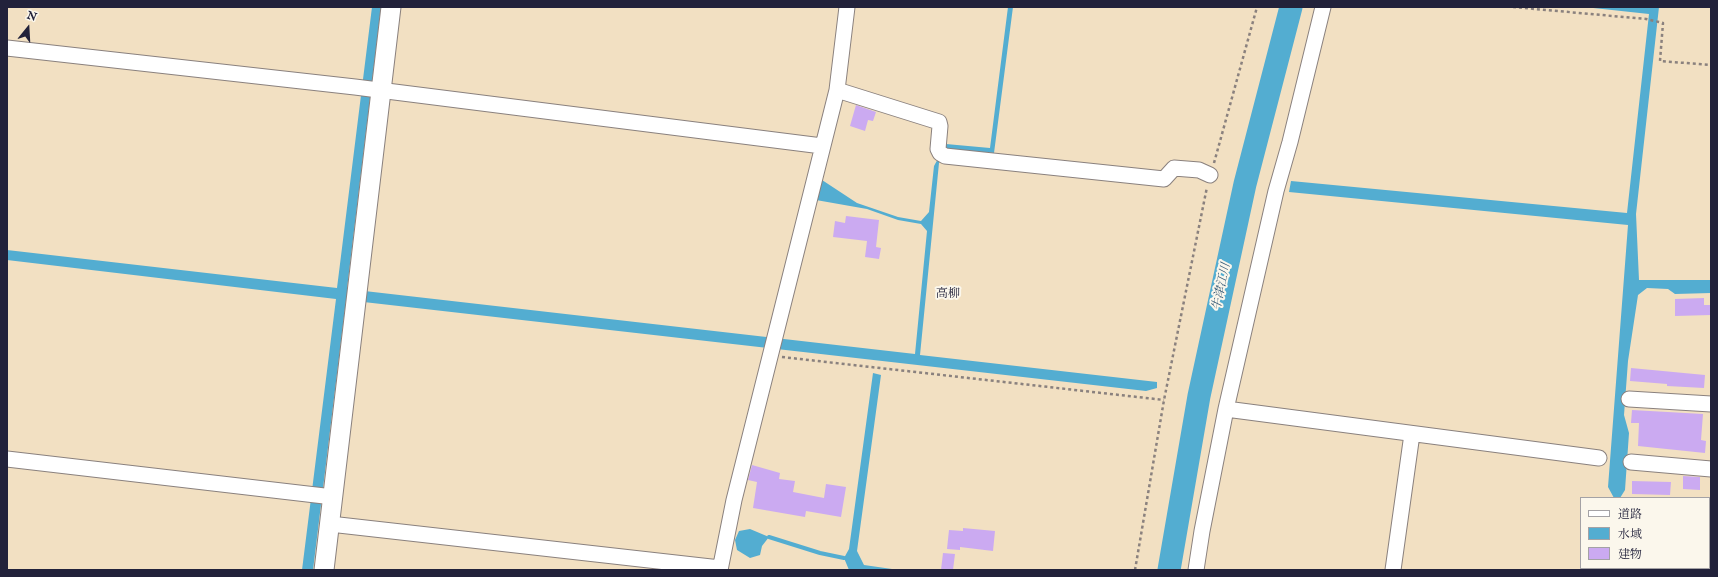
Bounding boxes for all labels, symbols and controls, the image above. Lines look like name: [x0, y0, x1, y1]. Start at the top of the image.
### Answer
north arrow: [8, 8, 48, 48]
text: N: [25, 8, 38, 25]
water label: 牛津江川: [1210, 262, 1234, 312]
district label: 高柳: [936, 288, 960, 302]
legend: [1580, 497, 1710, 569]
text: 道路: [1618, 507, 1642, 522]
text: 水域: [1618, 527, 1642, 542]
text: 建物: [1618, 547, 1642, 562]

